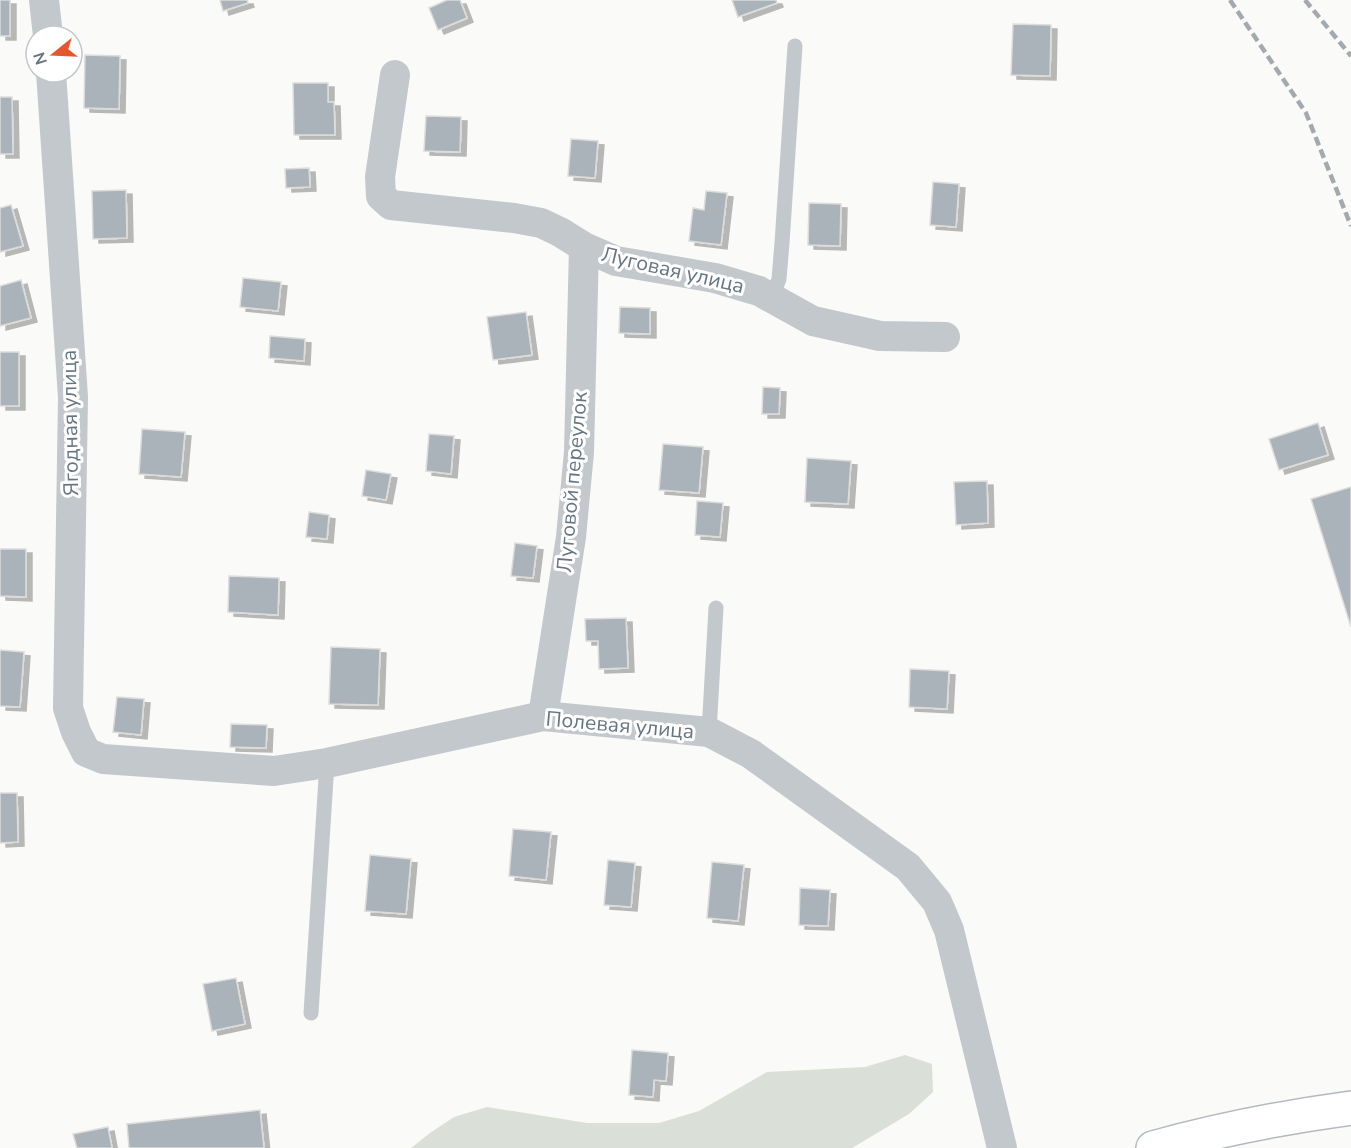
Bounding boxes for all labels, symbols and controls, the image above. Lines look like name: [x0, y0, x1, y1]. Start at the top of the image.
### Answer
north arrow: [24, 24, 84, 84]
text: N: [28, 49, 53, 67]
street label: Луговая улица: [599, 240, 747, 300]
street label: Ягодная улица: [55, 350, 85, 496]
street label: Луговой переулок: [550, 390, 594, 574]
street label: Полевая улица: [545, 705, 695, 745]

